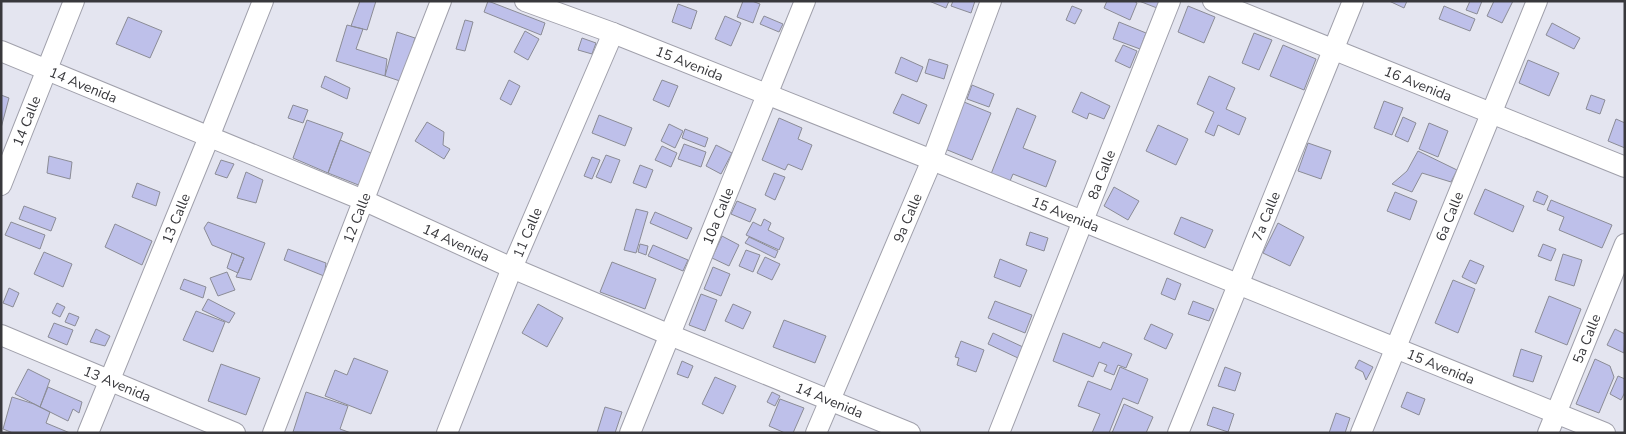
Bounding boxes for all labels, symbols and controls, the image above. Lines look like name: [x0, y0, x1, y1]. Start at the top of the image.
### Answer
street label: 15 Avenida: [653, 42, 726, 86]
street label: 16 Avenida: [1381, 62, 1455, 106]
street label: 14 Avenida: [46, 63, 120, 108]
street label: 14 Calle: [8, 93, 45, 149]
street label: 8a Calle: [1083, 147, 1120, 202]
street label: 10a Calle: [698, 185, 738, 248]
street label: 7a Calle: [1248, 189, 1285, 244]
street label: 6a Calle: [1431, 189, 1468, 244]
street label: 13 Calle: [157, 190, 195, 246]
street label: 12 Calle: [339, 190, 376, 246]
street label: 9a Calle: [889, 190, 927, 245]
street label: 15 Avenida: [1029, 192, 1102, 237]
street label: 11 Calle: [509, 205, 547, 261]
street label: 14 Avenida: [420, 220, 493, 267]
street label: 5a Calle: [1568, 311, 1606, 366]
street label: 15 Avenida: [1404, 345, 1477, 389]
street label: 13 Avenida: [80, 362, 154, 407]
street label: 14 Avenida: [792, 378, 866, 423]

